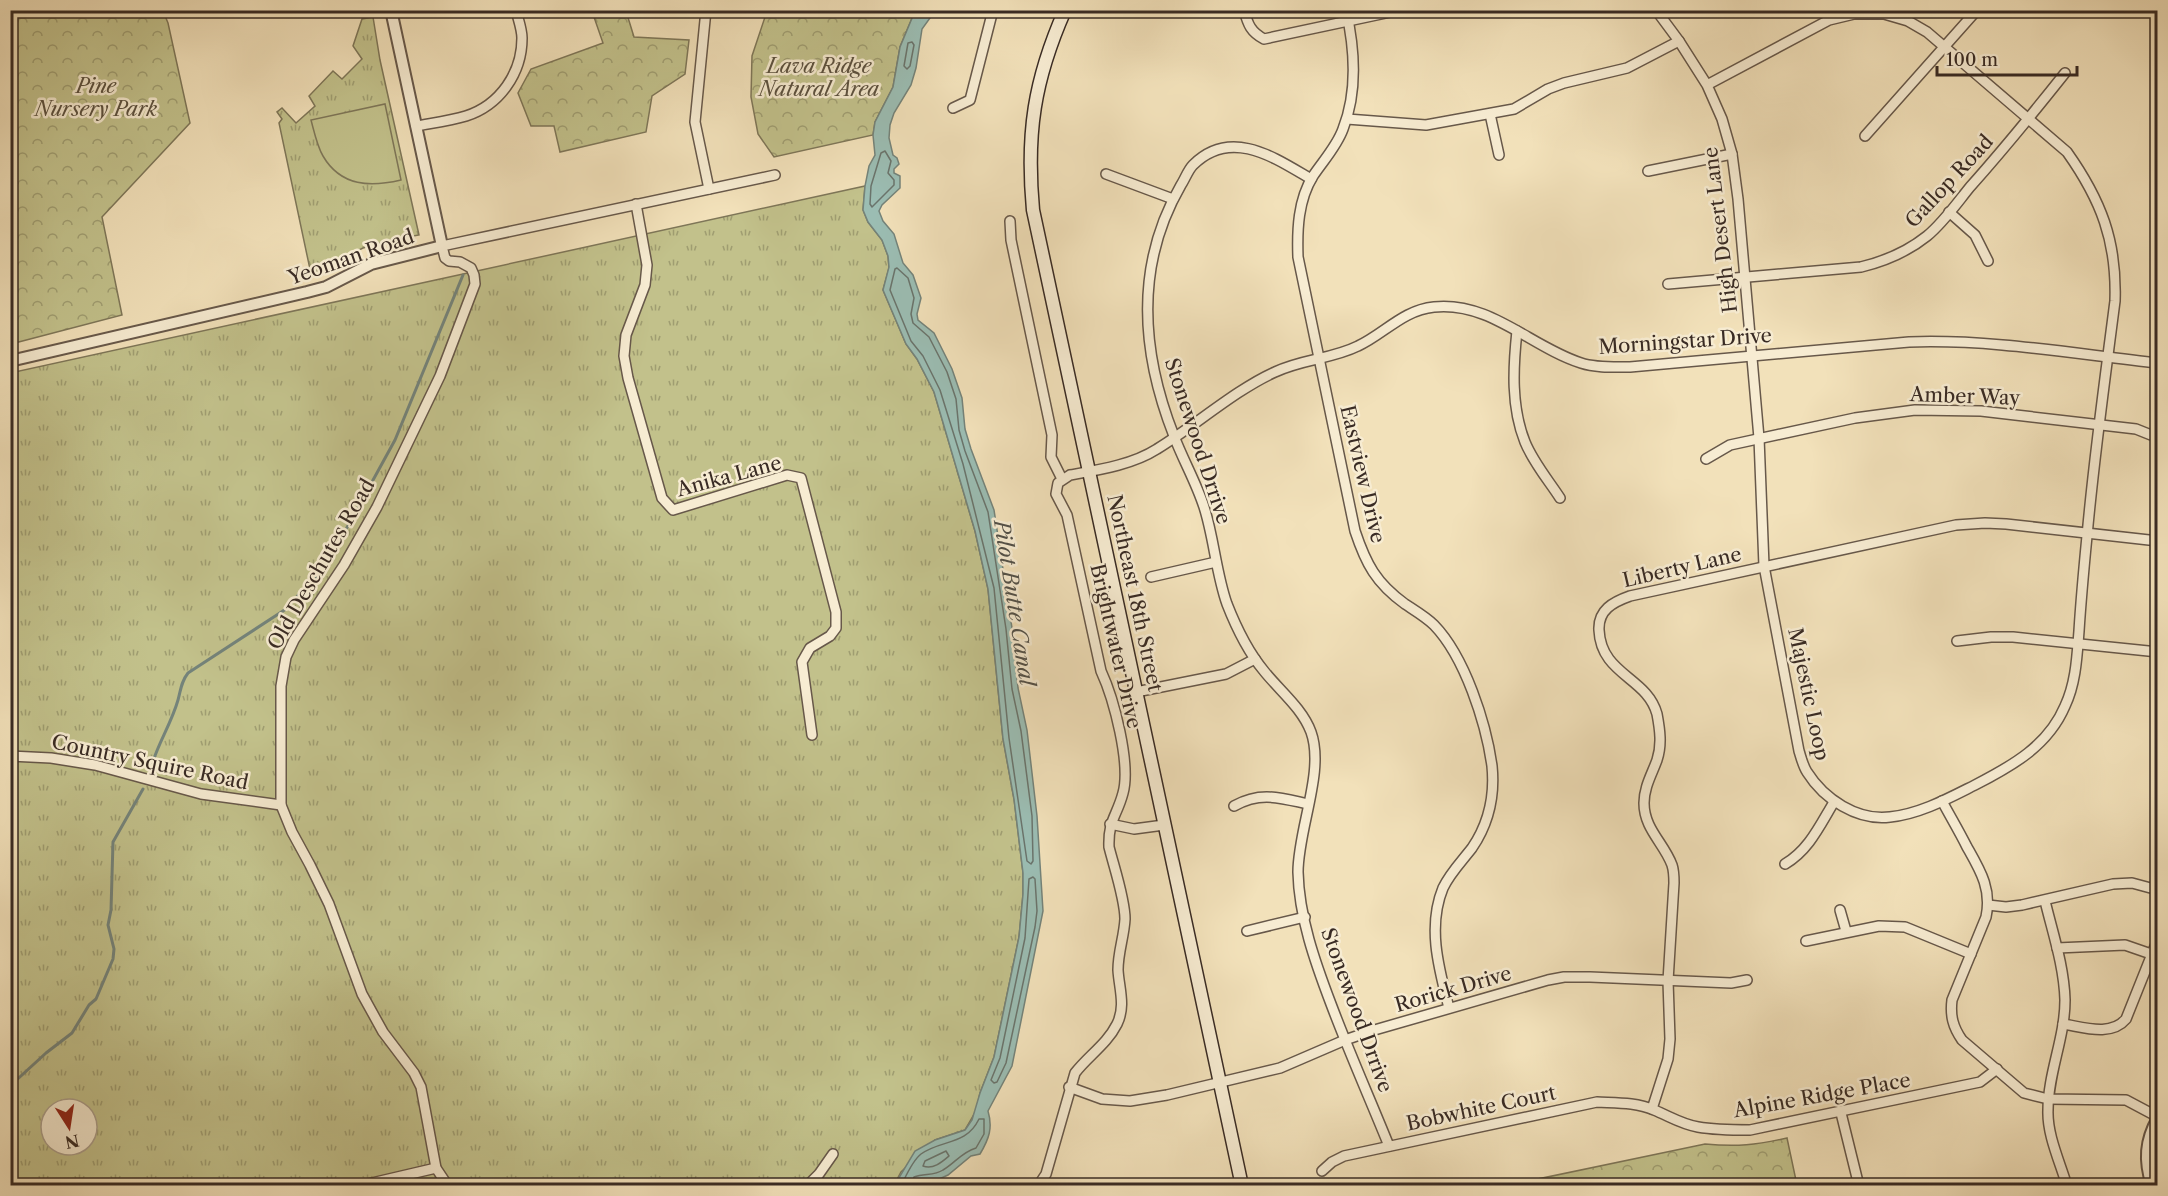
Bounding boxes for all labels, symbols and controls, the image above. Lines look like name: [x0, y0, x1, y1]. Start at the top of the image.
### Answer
scale bar: [1937, 39, 2076, 77]
text: 100 m: [1946, 49, 1998, 71]
park label: Lava Ridge Natural Area: [757, 54, 879, 101]
park label: Pine Nursery Park: [33, 74, 158, 121]
street label: Gallop Road: [1900, 130, 1998, 232]
street label: High Desert Lane: [1698, 146, 1742, 314]
street label: Yeoman Road: [284, 224, 417, 290]
street label: Morningstar Drive: [1598, 323, 1772, 359]
street label: Stonewood Drrive: [1160, 355, 1236, 527]
street label: Amber Way: [1908, 382, 2022, 410]
street label: Eastview Drive: [1335, 403, 1391, 545]
street label: Anika Lane: [673, 450, 784, 502]
street label: Old Deschutes Road: [262, 474, 380, 654]
street label: Northeast 18th Street: [1102, 492, 1168, 694]
water label: Pilot Butte Canal: [989, 516, 1040, 690]
street label: Liberty Lane: [1620, 542, 1744, 592]
street label: Brightwater Drive: [1085, 561, 1147, 731]
street label: Majestic Loop: [1783, 625, 1835, 763]
street label: Country Squire Road: [49, 729, 251, 795]
street label: Stonewood Drrive: [1316, 925, 1398, 1095]
street label: Rorick Drive: [1392, 961, 1514, 1017]
street label: Alpine Ridge Place: [1731, 1068, 1912, 1123]
street label: Bobwhite Court: [1404, 1080, 1558, 1136]
north arrow: [39, 1097, 99, 1157]
text: N: [63, 1130, 81, 1153]

